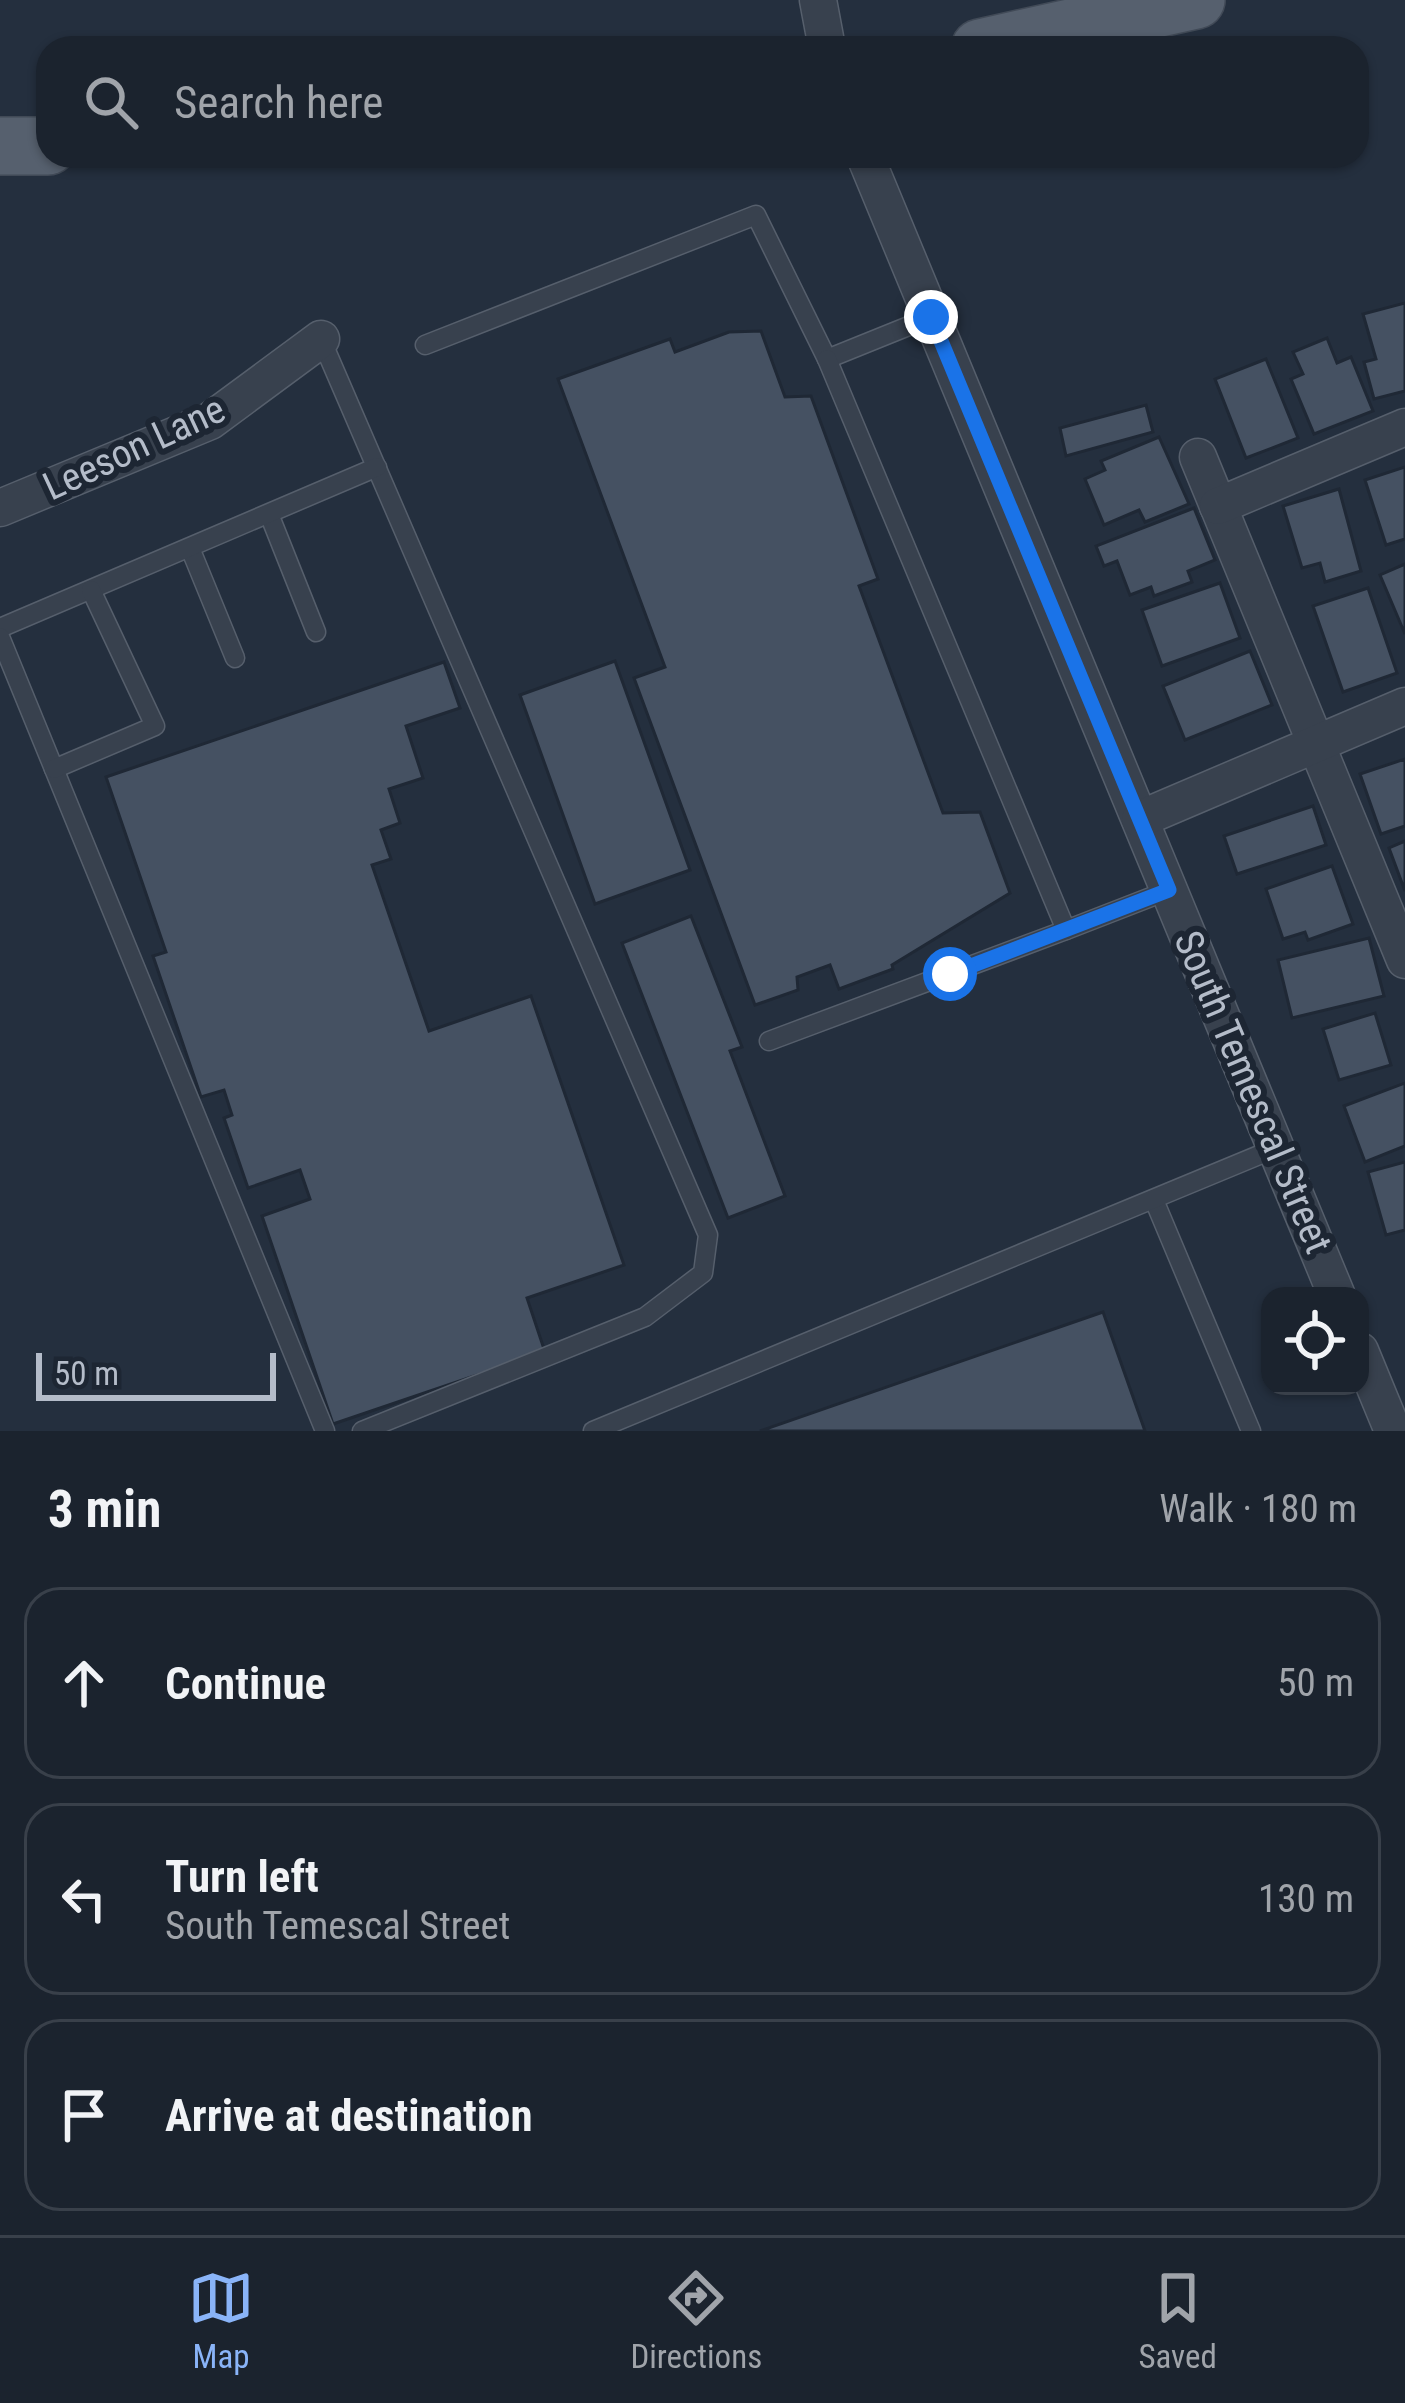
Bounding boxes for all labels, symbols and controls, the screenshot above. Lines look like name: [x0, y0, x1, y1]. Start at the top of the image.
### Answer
search box: [36, 36, 1369, 168]
icon: search: [78, 69, 144, 135]
text: Search here: [174, 76, 383, 129]
route end: [904, 290, 958, 344]
street label: Leeson Lane: [36, 386, 232, 510]
street label: South Temescal Street: [1164, 924, 1342, 1260]
route start: [923, 947, 977, 1001]
map controls: [1261, 1287, 1369, 1395]
button: locate: [1261, 1287, 1369, 1395]
scale bar: [36, 1347, 276, 1400]
text: 50 m: [54, 1354, 119, 1393]
text: 3 min: [48, 1480, 161, 1539]
text: Walk · 180 m: [1159, 1486, 1357, 1532]
icon: ahead: [51, 1650, 117, 1716]
text: Continue: [165, 1657, 326, 1710]
text: 50 m: [1277, 1660, 1354, 1706]
text: Turn left: [165, 1850, 319, 1903]
icon: left: [51, 1866, 117, 1932]
text: 130 m: [1258, 1876, 1354, 1922]
text: South Temescal Street: [165, 1903, 510, 1949]
icon: arrive: [51, 2082, 117, 2148]
text: Arrive at destination: [165, 2089, 533, 2142]
tab: Map: [188, 2265, 254, 2376]
tab: Directions: [630, 2265, 762, 2376]
tab: Saved: [1138, 2265, 1217, 2376]

